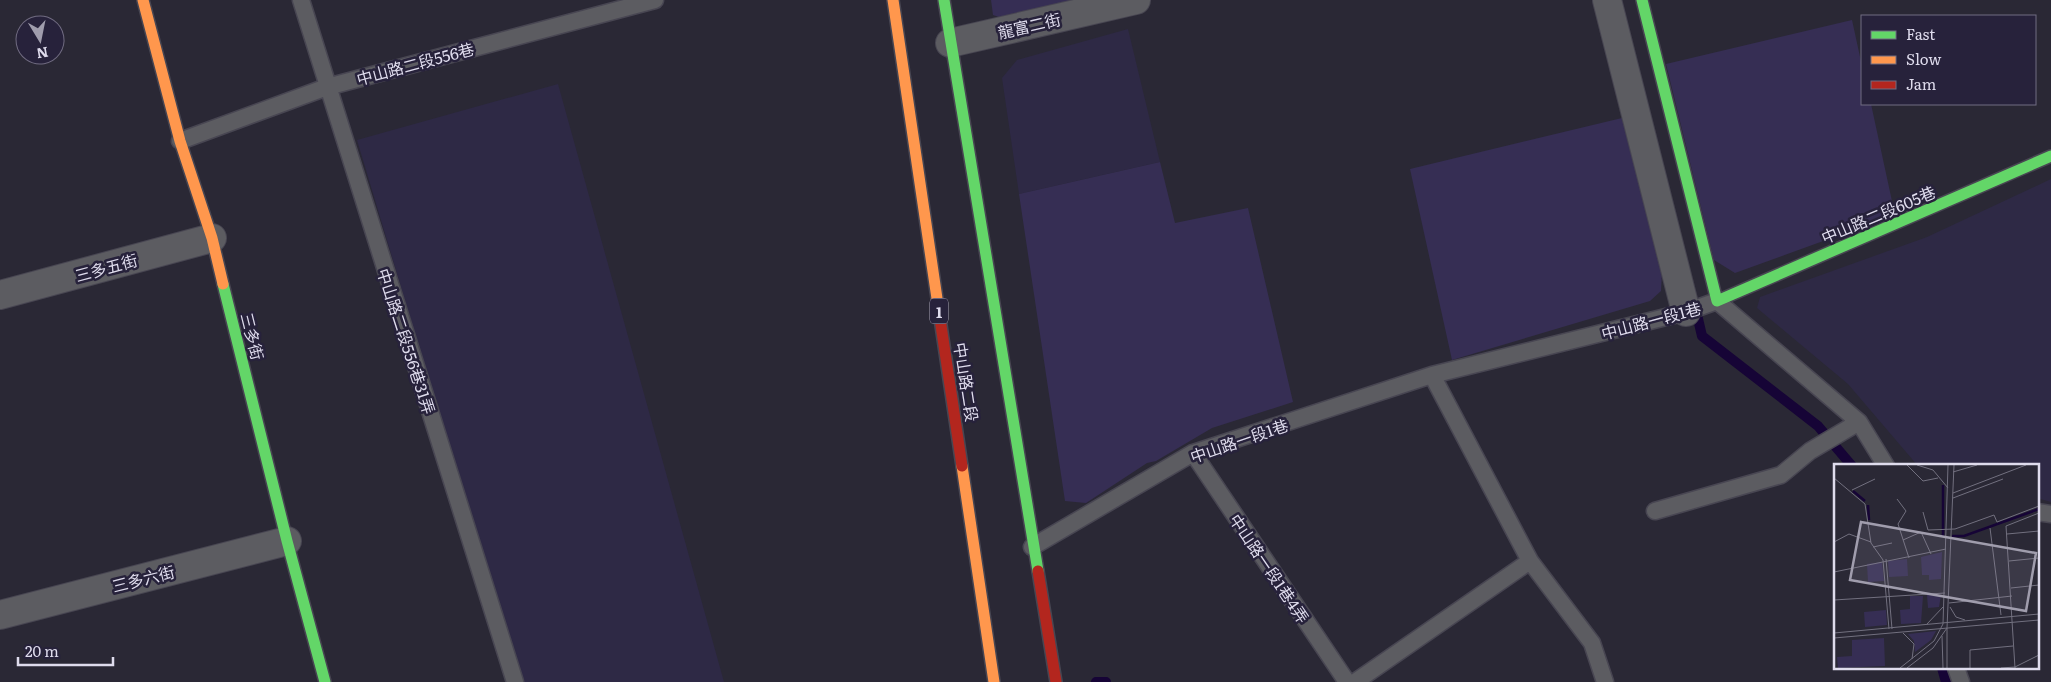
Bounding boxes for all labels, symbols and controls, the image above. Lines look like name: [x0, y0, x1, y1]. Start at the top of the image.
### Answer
street label: 龍富二街: [995, 6, 1063, 44]
north arrow: [15, 15, 65, 65]
legend: [1861, 15, 2036, 105]
text: Fast: [1906, 22, 1935, 45]
street label: 中山路二段556巷: [354, 36, 476, 90]
text: N: [35, 43, 50, 65]
text: Slow: [1906, 47, 1941, 70]
text: Jam: [1906, 72, 1937, 95]
street label: 中山路二段605巷: [1817, 179, 1939, 249]
street label: 三多五街: [72, 247, 140, 287]
street label: 中山路二段556巷31弄: [372, 265, 442, 417]
street label: 中山路一段1巷: [1598, 295, 1704, 345]
road number: 1: [930, 298, 948, 324]
street label: 三多街: [236, 310, 270, 362]
street label: 中山路二段: [949, 341, 985, 423]
street label: 中山路一段1巷: [1187, 412, 1291, 468]
inset map: [1834, 464, 2038, 670]
street label: 中山路一段1巷4弄: [1224, 509, 1316, 627]
street label: 三多六街: [109, 559, 177, 597]
scale bar: [18, 634, 112, 666]
text: 20 m: [25, 639, 59, 662]

